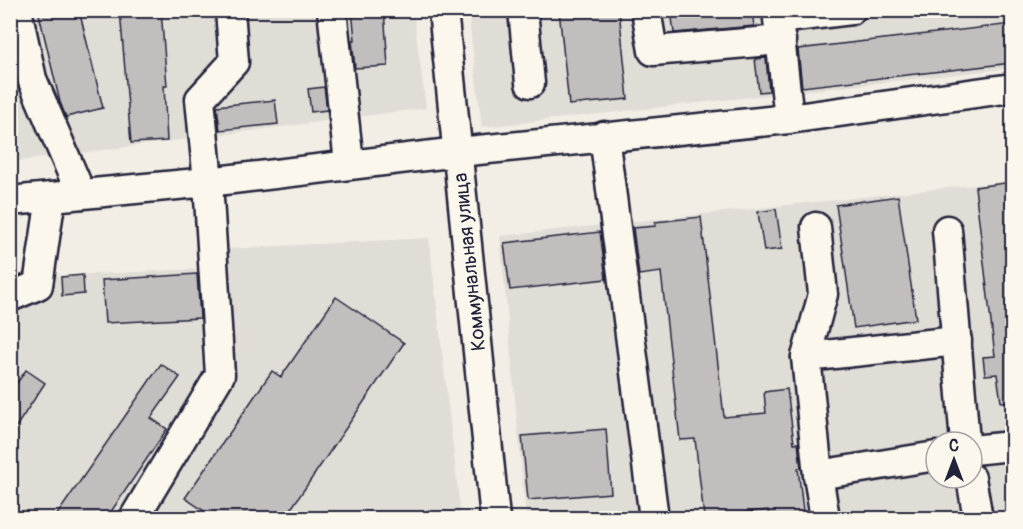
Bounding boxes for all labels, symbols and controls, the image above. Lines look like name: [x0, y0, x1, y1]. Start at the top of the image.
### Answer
street label: Коммунальная улица: [448, 172, 491, 352]
north arrow: [924, 430, 984, 490]
text: С: [949, 436, 959, 456]

